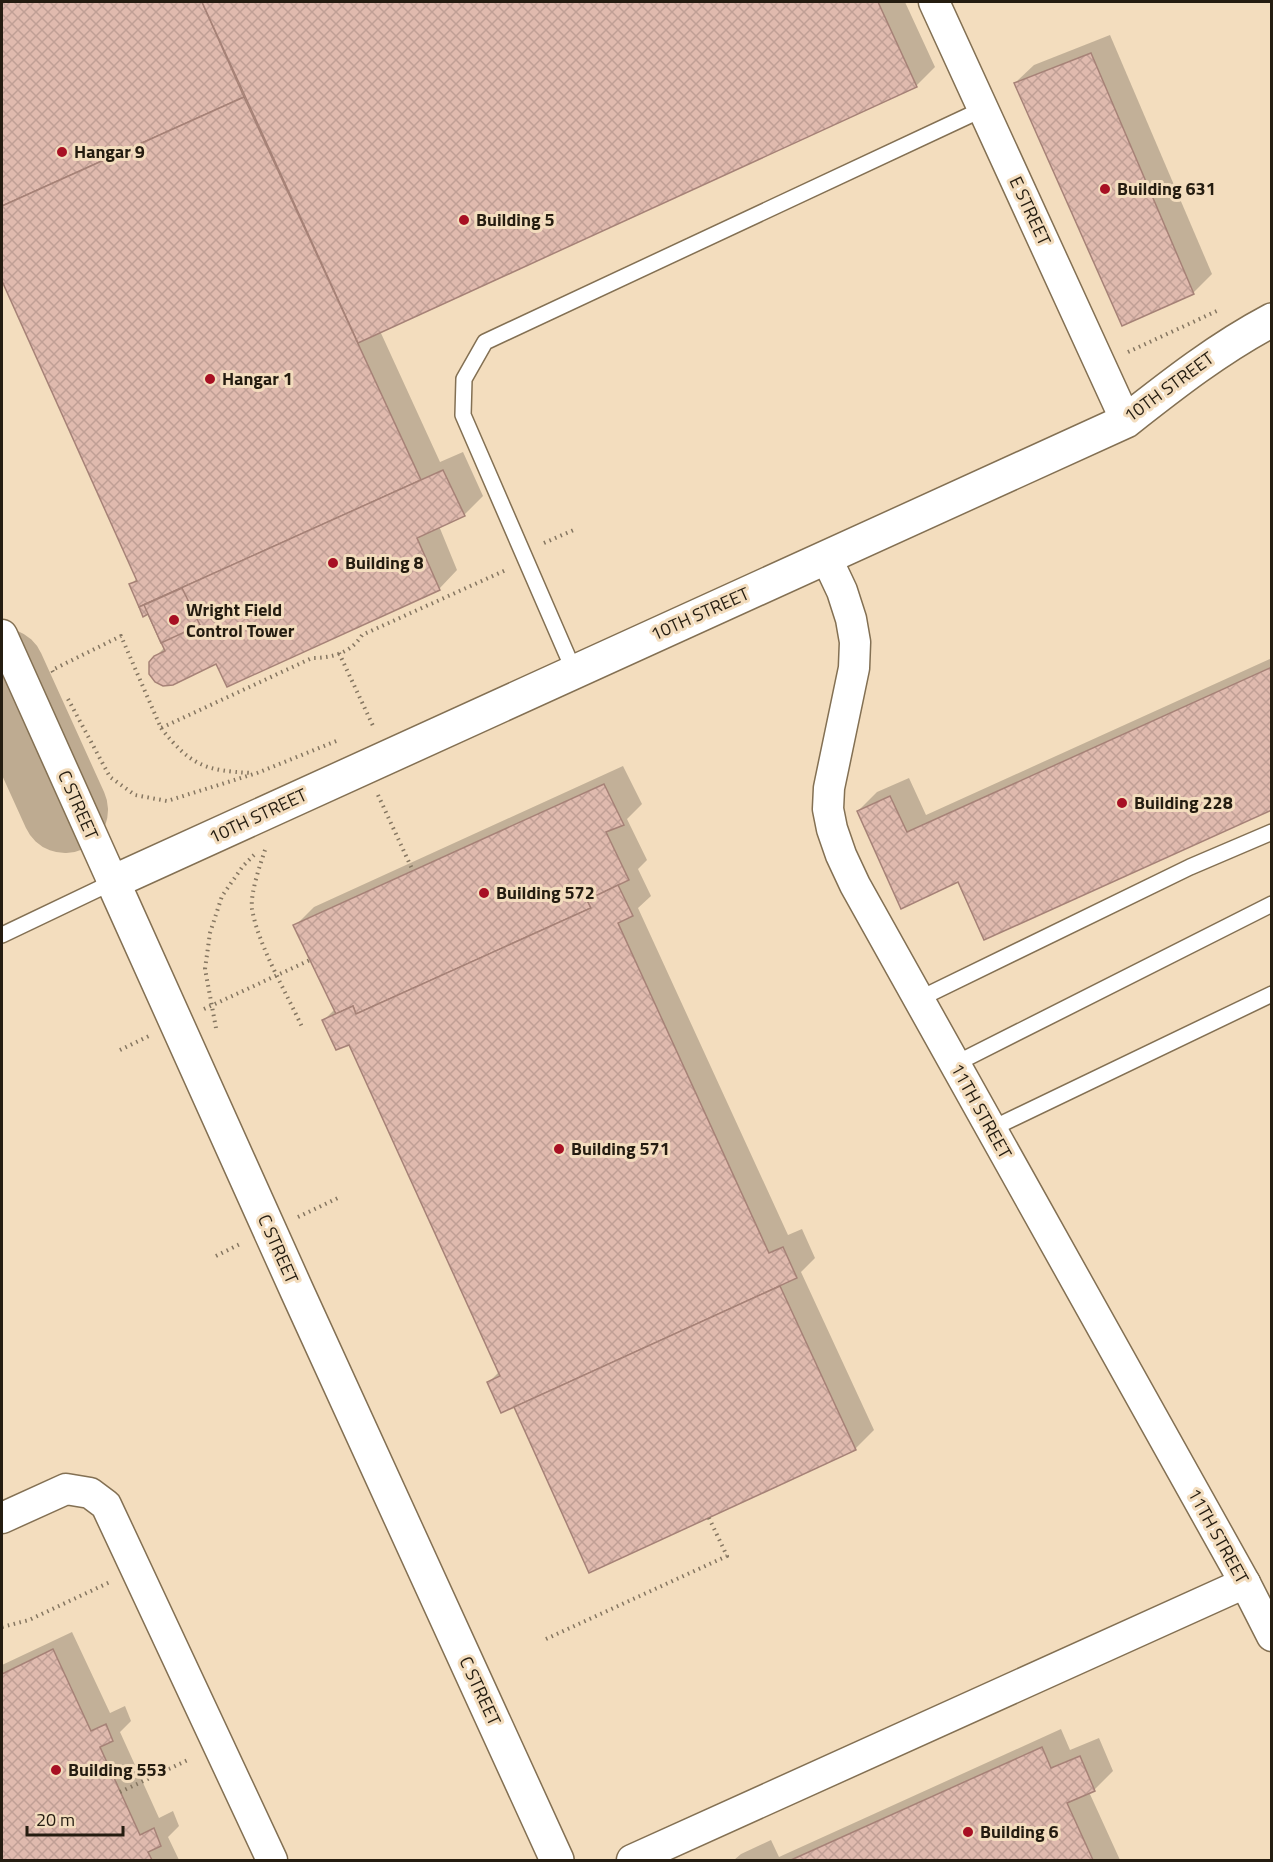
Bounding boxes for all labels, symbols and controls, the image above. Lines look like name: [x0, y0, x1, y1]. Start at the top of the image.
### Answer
place label: Hangar 9: [74, 138, 145, 165]
marker: Hangar 9: [55, 145, 69, 159]
street label: E STREET: [1003, 172, 1058, 250]
place label: Building 631: [1117, 175, 1216, 202]
marker: Building 631: [1098, 182, 1112, 196]
place label: Building 5: [476, 206, 555, 233]
marker: Building 5: [457, 213, 471, 227]
street label: 10TH STREET: [1118, 344, 1220, 429]
place label: Hangar 1: [222, 365, 293, 392]
marker: Hangar 1: [203, 372, 217, 386]
place label: Building 8: [345, 549, 424, 576]
marker: Building 8: [326, 556, 340, 570]
street label: 10TH STREET: [646, 580, 754, 647]
place label: Wright Field Control Tower: [186, 596, 295, 644]
marker: Wright Field Control Tower: [167, 613, 181, 627]
street label: C STREET: [51, 766, 106, 844]
street label: 10TH STREET: [204, 781, 312, 850]
place label: Building 228: [1134, 789, 1233, 816]
marker: Building 228: [1115, 796, 1129, 810]
place label: Building 572: [496, 879, 595, 906]
marker: Building 572: [477, 886, 491, 900]
street label: 11TH STREET: [944, 1058, 1019, 1164]
place label: Building 571: [571, 1135, 670, 1162]
marker: Building 571: [552, 1142, 566, 1156]
street label: C STREET: [251, 1210, 306, 1288]
street label: 11TH STREET: [1181, 1483, 1256, 1589]
street label: C STREET: [453, 1652, 508, 1730]
place label: Building 553: [68, 1756, 167, 1783]
marker: Building 553: [49, 1763, 63, 1777]
scale bar: [27, 1799, 123, 1837]
text: 20 m: [36, 1806, 75, 1833]
place label: Building 6: [980, 1818, 1059, 1845]
marker: Building 6: [961, 1825, 975, 1839]

